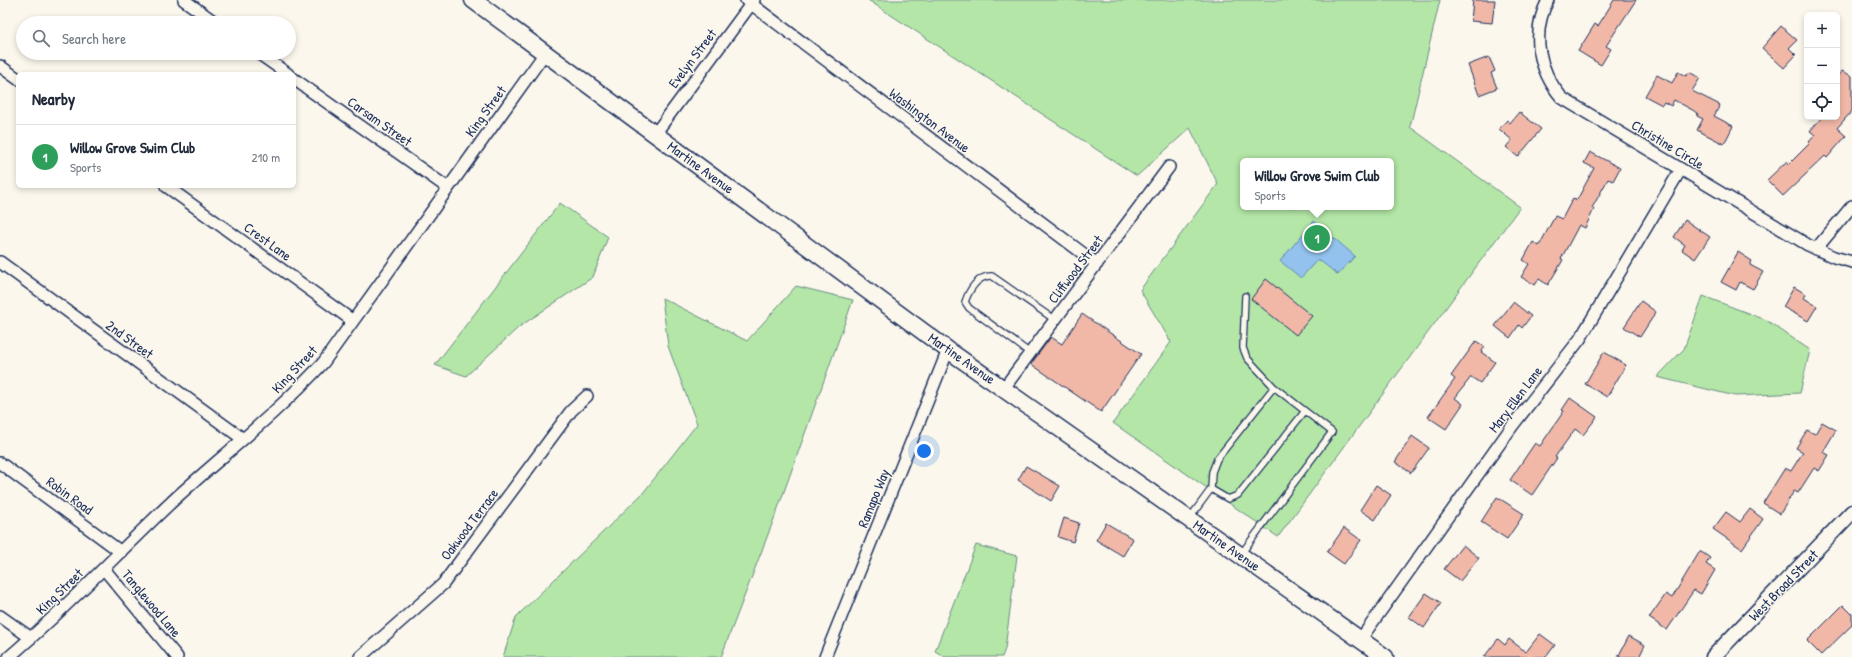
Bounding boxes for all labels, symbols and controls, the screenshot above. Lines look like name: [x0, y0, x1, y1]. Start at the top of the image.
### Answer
map controls: [1804, 12, 1840, 120]
button: +: [1804, 12, 1840, 48]
search box: [16, 16, 296, 60]
street label: Evelyn Street: [664, 25, 721, 92]
icon: search: [30, 27, 52, 49]
text: Search here: [62, 28, 126, 49]
button: −: [1804, 48, 1840, 84]
street label: King Street: [460, 81, 511, 141]
street label: Washington Avenue: [885, 83, 975, 158]
button: locate: [1804, 84, 1840, 120]
text: Nearby: [32, 87, 75, 110]
street label: Carsam Street: [344, 92, 416, 150]
street label: Christine Circle: [1628, 115, 1708, 173]
street label: Martine Avenue: [664, 136, 738, 198]
text: Willow Grove Swim Club: [70, 137, 195, 158]
text: 1: [43, 148, 47, 166]
text: 210 m: [252, 148, 280, 166]
text: Sports: [70, 158, 101, 176]
popup: [1240, 158, 1394, 210]
text: Willow Grove Swim Club: [1254, 165, 1380, 186]
text: Sports: [1254, 186, 1286, 204]
street label: Crest Lane: [240, 217, 296, 265]
pin: 1: [1304, 223, 1330, 253]
street label: Cliffwood Street: [1043, 231, 1107, 307]
street label: 2nd Street: [103, 315, 158, 363]
street label: Martine Avenue: [925, 328, 1000, 388]
street label: King Street: [267, 341, 322, 398]
street label: Mary Ellen Lane: [1484, 362, 1547, 437]
your location: [914, 441, 934, 461]
street label: Ramapo Way: [853, 466, 894, 531]
street label: Robin Road: [43, 472, 98, 519]
street label: Oakwood Terrace: [436, 484, 502, 564]
street label: Martine Avenue: [1190, 515, 1265, 575]
street label: West Broad Street: [1744, 545, 1822, 625]
street label: King Street: [31, 564, 88, 619]
street label: Tanglewood Lane: [117, 565, 186, 642]

